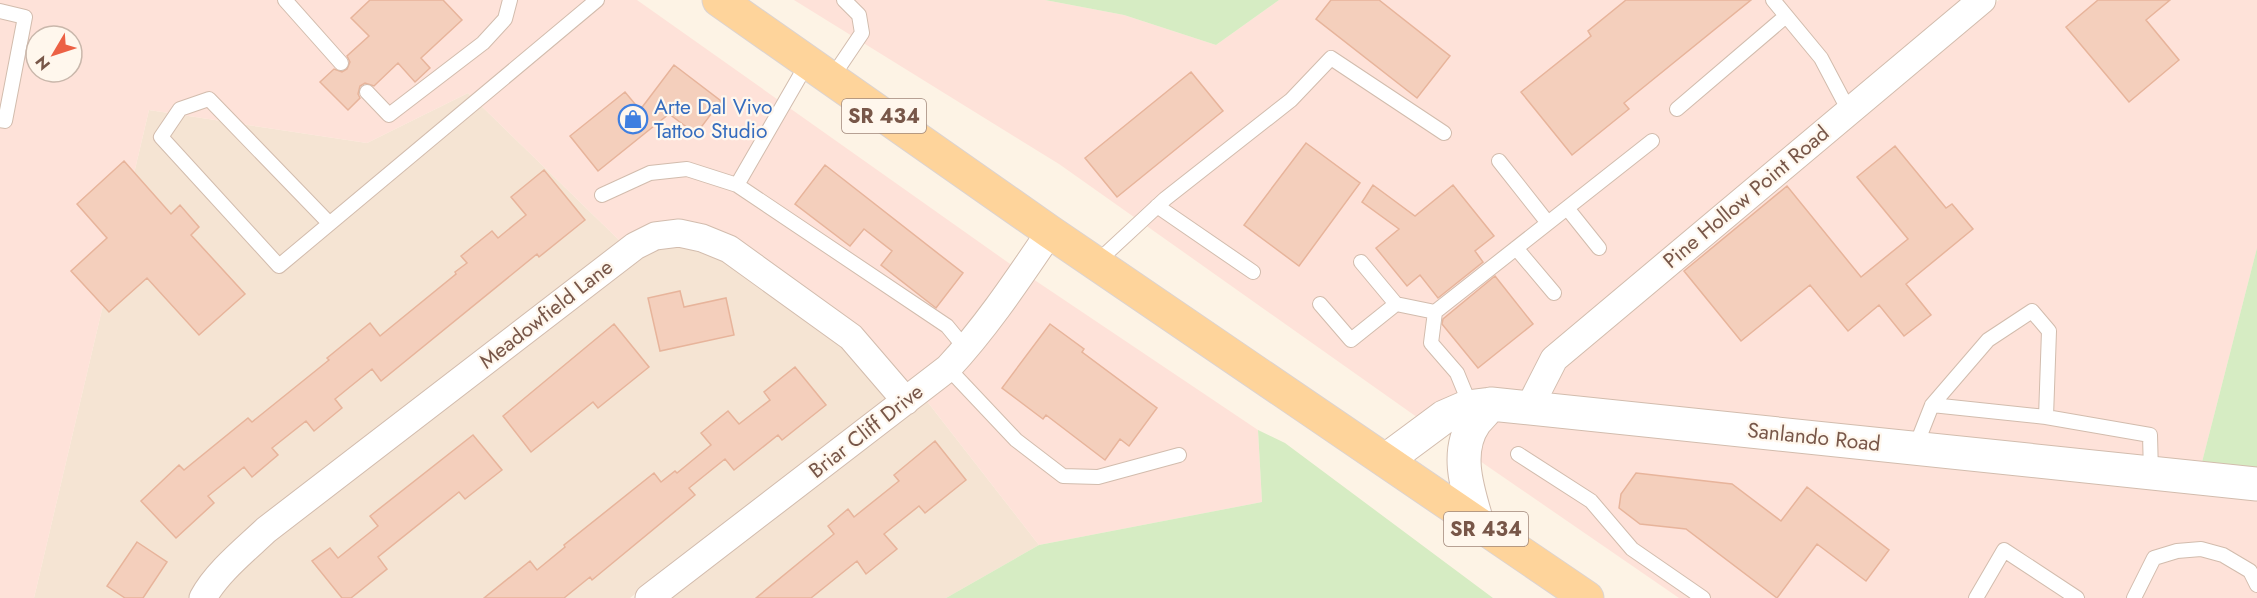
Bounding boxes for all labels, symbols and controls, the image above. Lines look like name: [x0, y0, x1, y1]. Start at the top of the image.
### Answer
north arrow: [24, 24, 84, 84]
text: N: [30, 51, 56, 75]
place label: Arte Dal Vivo Tattoo Studio: [654, 92, 772, 146]
road number: SR 434: [842, 99, 926, 133]
shop icon: Arte Dal Vivo Tattoo Studio: [617, 103, 649, 135]
street label: Pine Hollow Point Road: [1657, 119, 1835, 275]
street label: Meadowfield Lane: [473, 252, 619, 376]
street label: Briar Cliff Drive: [803, 377, 930, 485]
street label: Sanlando Road: [1746, 415, 1882, 459]
road number: SR 434: [1444, 512, 1528, 546]

